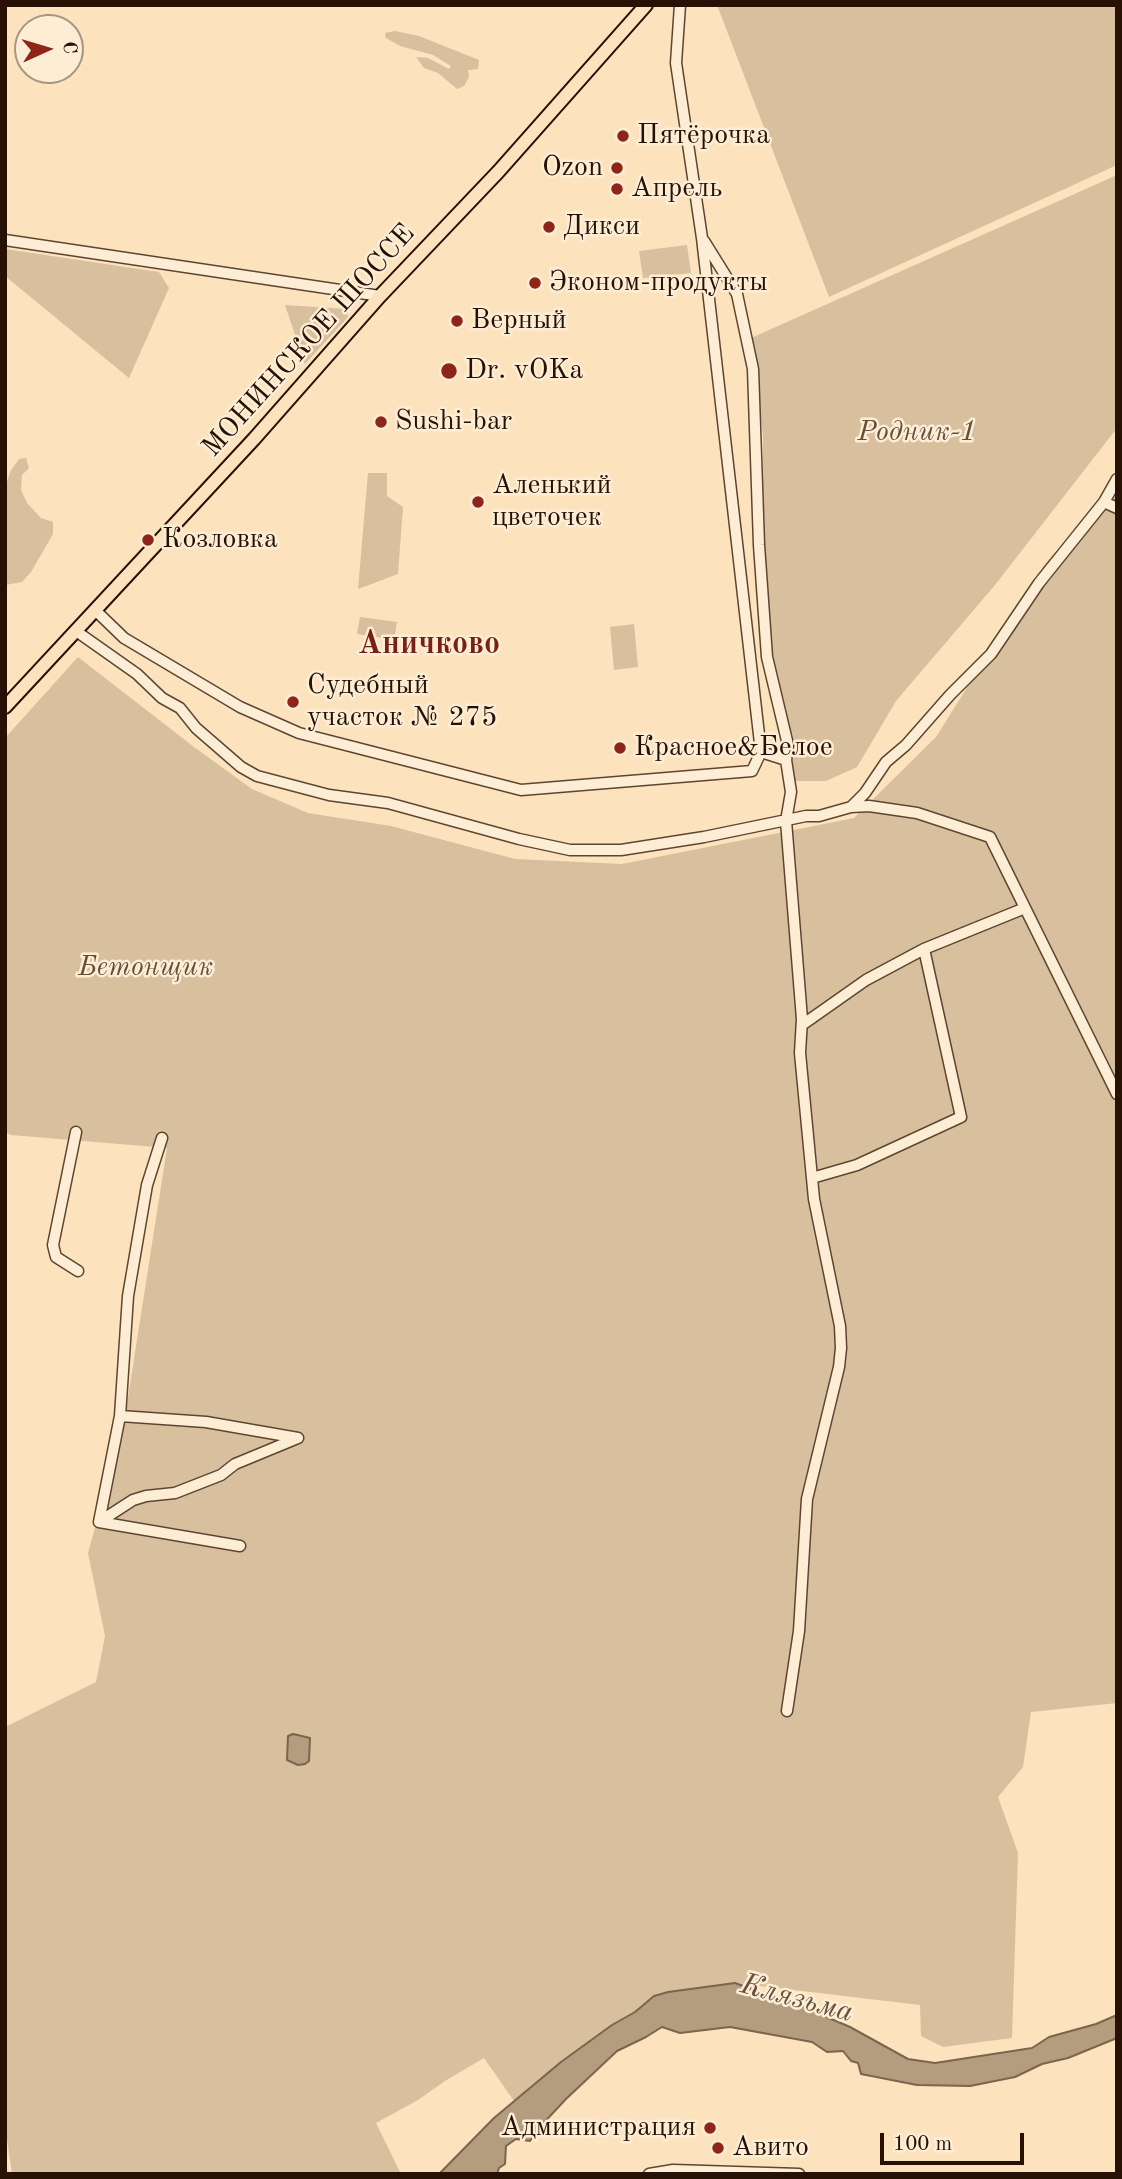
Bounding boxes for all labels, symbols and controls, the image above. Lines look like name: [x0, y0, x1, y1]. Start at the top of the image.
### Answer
north arrow: [14, 14, 84, 84]
text: С: [59, 41, 78, 55]
place label: Пятёрочка: [637, 119, 770, 153]
marker: Пятёрочка: [615, 128, 631, 144]
place label: Ozon: [542, 151, 603, 185]
marker: Ozon: [609, 160, 625, 176]
place label: Апрель: [631, 172, 722, 206]
marker: Апрель: [609, 181, 625, 197]
place label: Дикси: [563, 210, 640, 244]
street label: МОНИНСКОЕ ШОССЕ: [195, 218, 423, 464]
marker: Дикси: [541, 219, 557, 235]
place label: Эконом-продукты: [549, 266, 768, 300]
marker: Эконом-продукты: [527, 275, 543, 291]
place label: Верный: [471, 304, 567, 338]
marker: Верный: [449, 313, 465, 329]
place label: Dr. vOKa: [465, 354, 583, 388]
marker: Dr. vOKa: [439, 361, 459, 381]
place label: Sushi-bar: [395, 405, 512, 439]
marker: Sushi-bar: [373, 414, 389, 430]
park label: Родник-1: [858, 416, 976, 450]
place label: Аленький цветочек: [492, 469, 612, 535]
marker: Аленький цветочек: [470, 494, 486, 510]
place label: Козловка: [162, 523, 278, 557]
marker: Козловка: [140, 532, 156, 548]
district label: Аничково: [358, 626, 500, 664]
place label: Судебный участок № 275: [307, 669, 497, 735]
marker: Судебный участок № 275: [285, 694, 301, 710]
place label: Красное&Белое: [634, 731, 833, 765]
marker: Красное&Белое: [612, 740, 628, 756]
park label: Бетонщик: [79, 951, 213, 985]
water label: Клязьма: [737, 1967, 857, 2031]
place label: Администрация: [501, 2111, 696, 2145]
marker: Администрация: [702, 2120, 718, 2136]
scale bar: [884, 2120, 1028, 2164]
place label: Авито: [732, 2131, 809, 2165]
text: 100 m: [893, 2134, 952, 2155]
marker: Авито: [710, 2140, 726, 2156]

